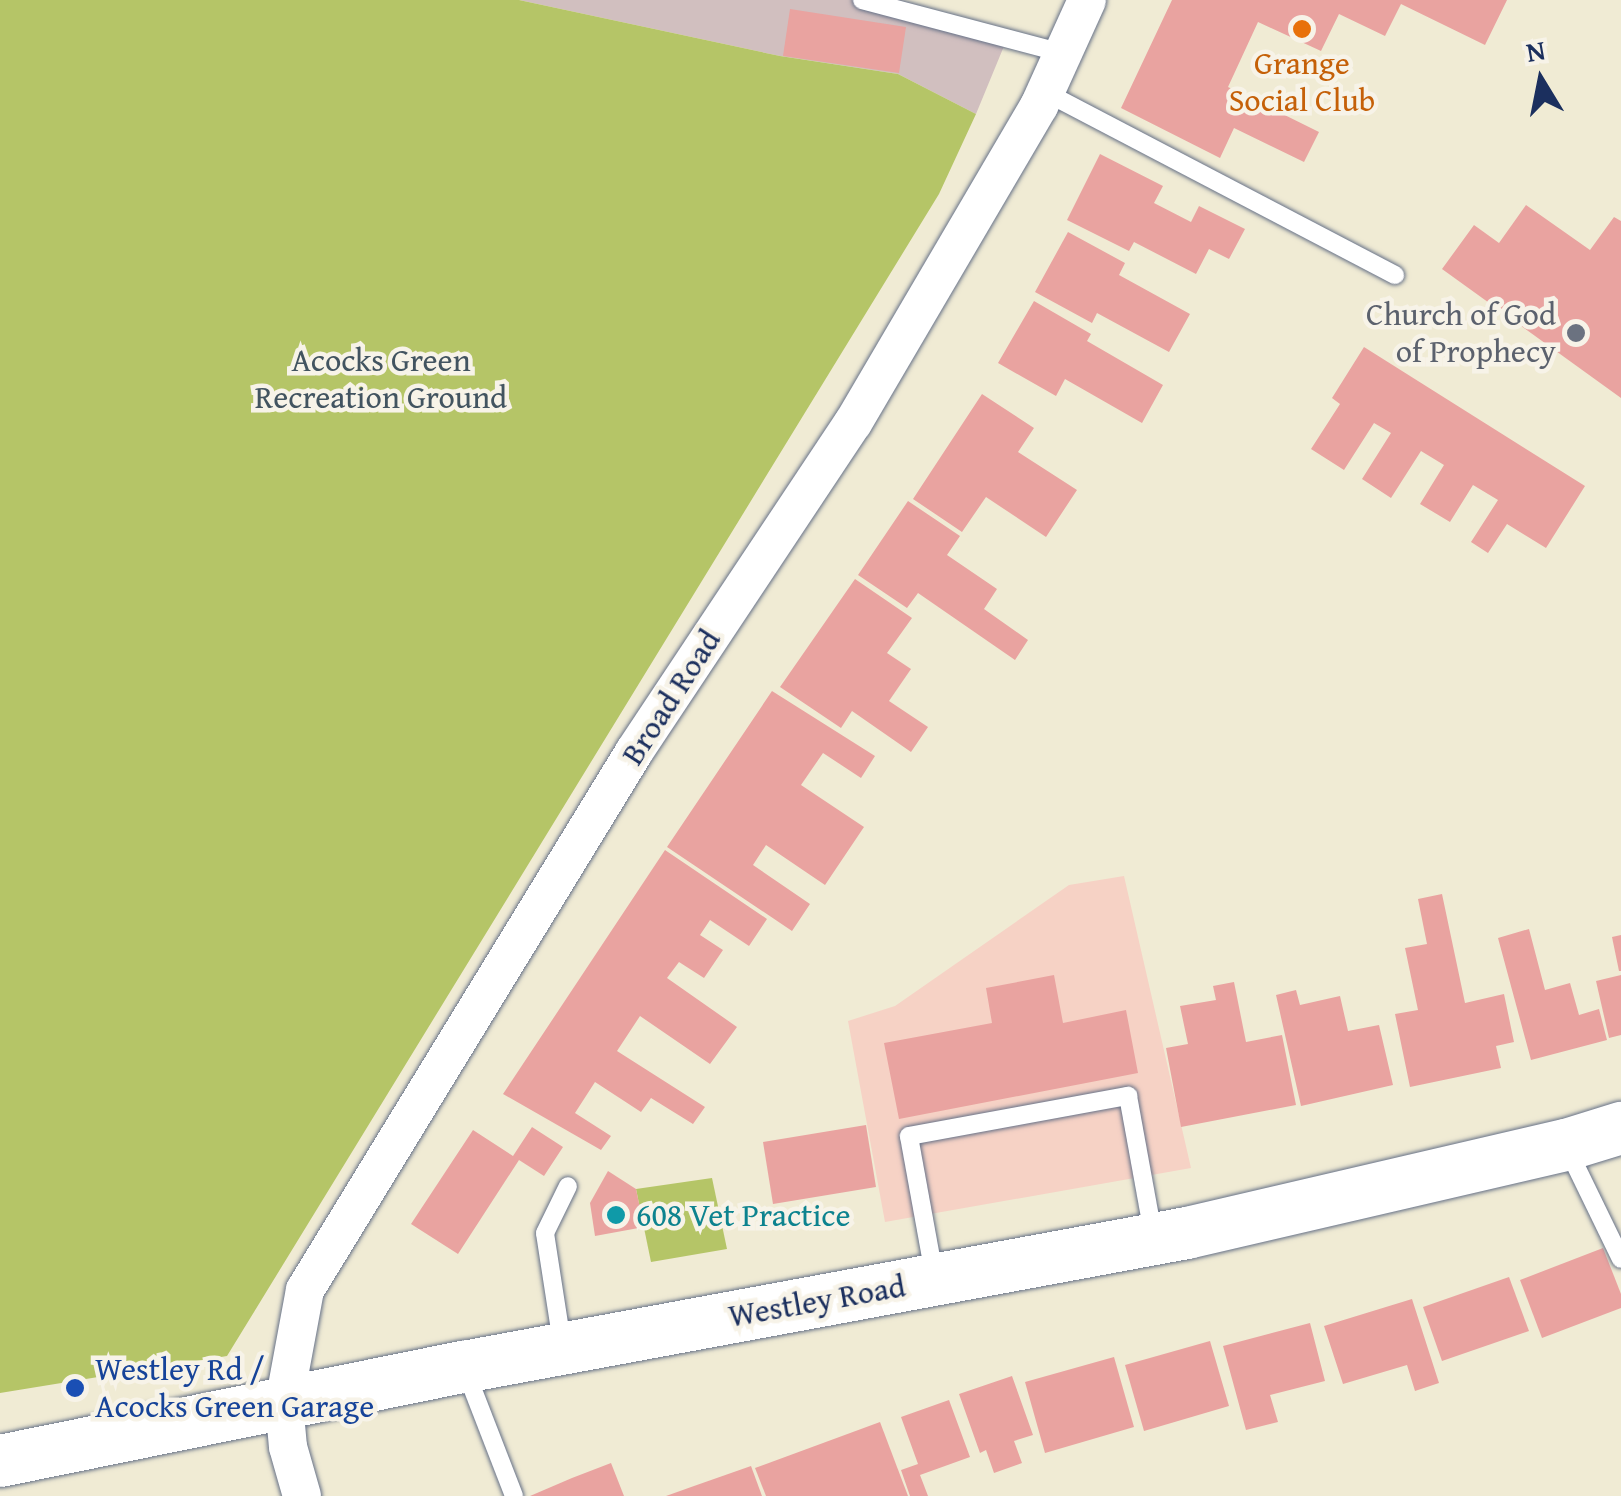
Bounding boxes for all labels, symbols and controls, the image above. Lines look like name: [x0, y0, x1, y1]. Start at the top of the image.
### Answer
marker: Grange Social Club: [1291, 18, 1313, 40]
text: N: [1523, 28, 1548, 72]
north arrow: [1491, 30, 1591, 130]
place label: Grange Social Club: [1229, 45, 1375, 120]
place label: Church of God of Prophecy: [1366, 296, 1556, 371]
marker: Church of God of Prophecy: [1565, 322, 1587, 344]
park label: Acocks Green Recreation Ground: [255, 342, 507, 417]
street label: Broad Road: [613, 622, 729, 772]
place label: 608 Vet Practice: [636, 1196, 851, 1234]
marker: 608 Vet Practice: [605, 1204, 627, 1226]
street label: Westley Road: [726, 1267, 908, 1335]
place label: Westley Rd / Acocks Green Garage: [95, 1351, 374, 1426]
marker: Westley Rd / Acocks Green Garage: [64, 1377, 86, 1399]

